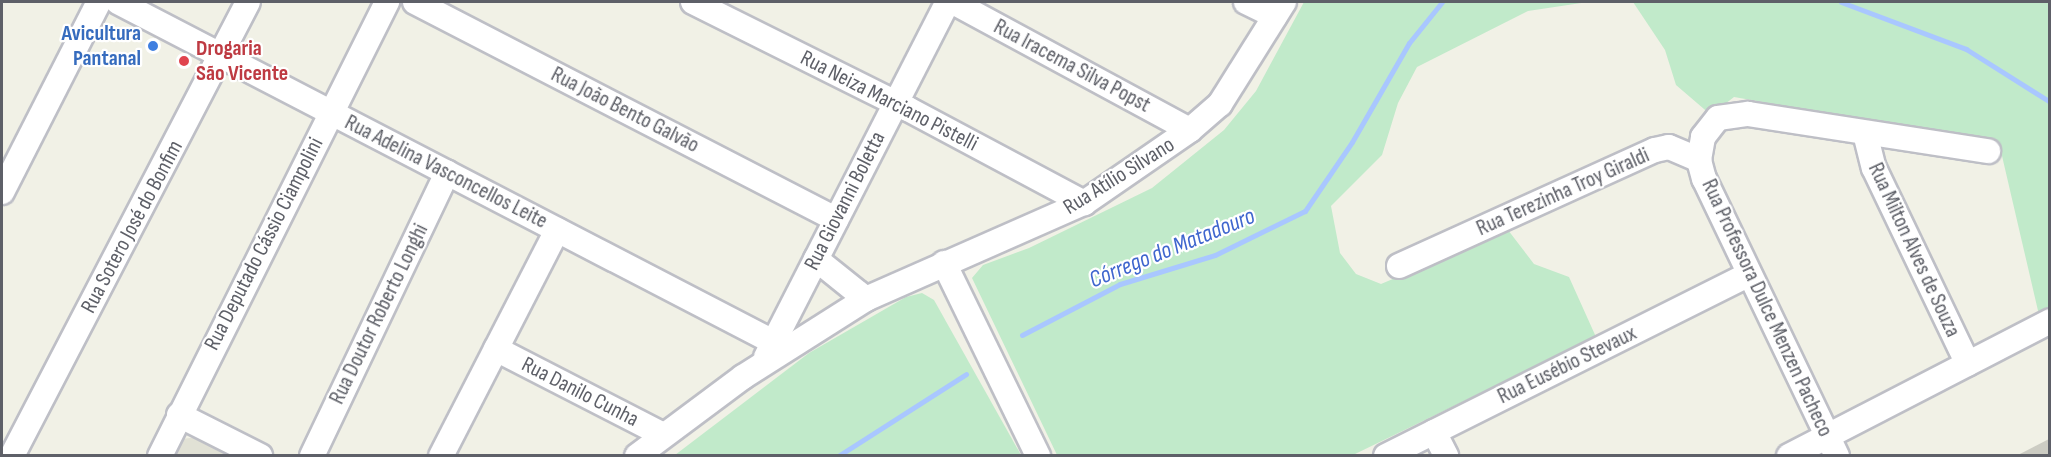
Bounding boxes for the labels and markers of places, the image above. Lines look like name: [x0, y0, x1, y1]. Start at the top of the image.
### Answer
place label: Avicultura Pantanal: [62, 20, 141, 72]
place label: Drogaria São Vicente: [196, 35, 288, 86]
marker: Avicultura Pantanal: [146, 39, 160, 53]
marker: Drogaria São Vicente: [177, 54, 191, 68]

